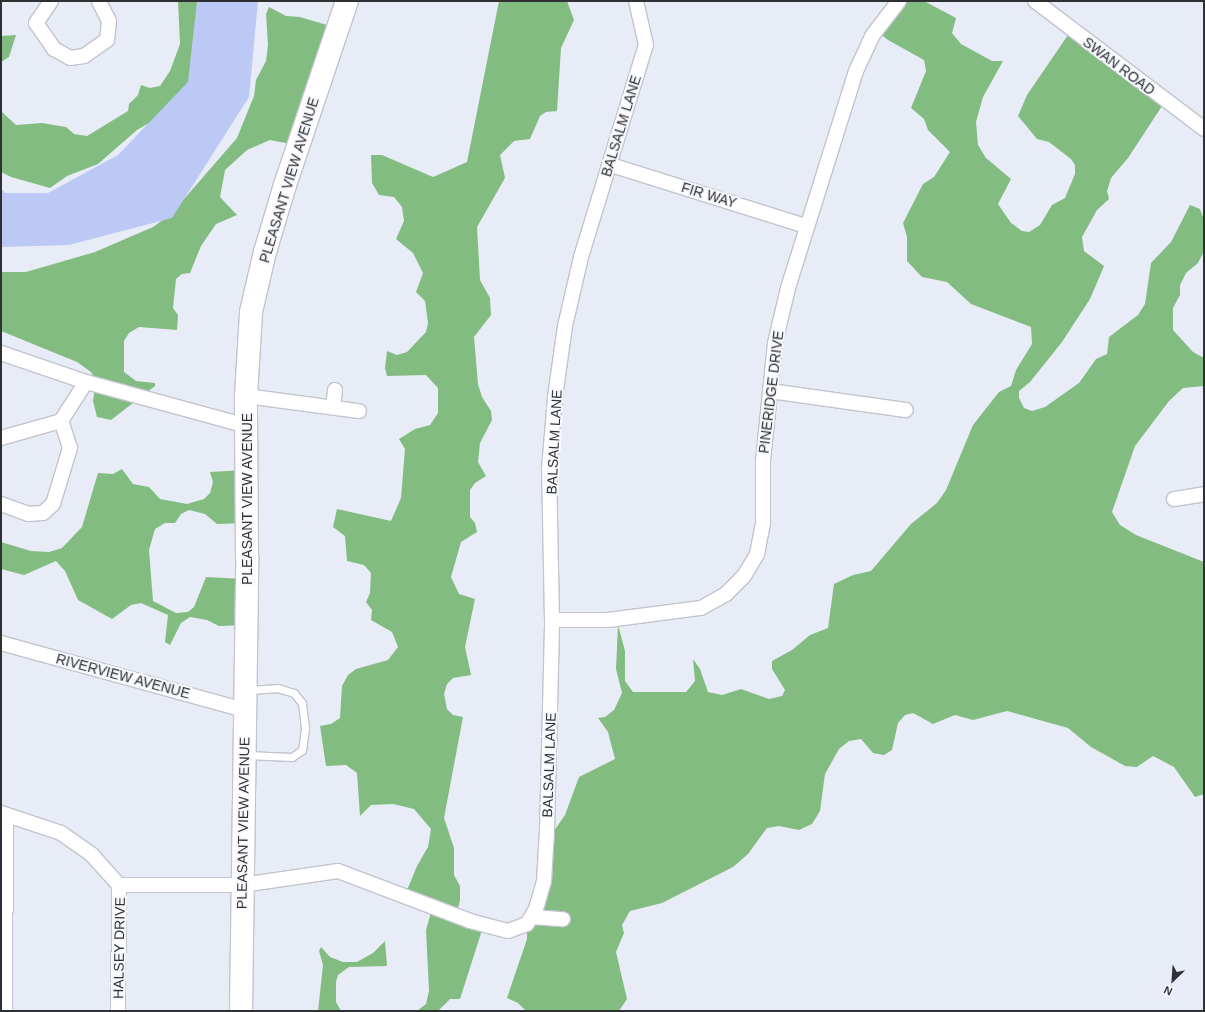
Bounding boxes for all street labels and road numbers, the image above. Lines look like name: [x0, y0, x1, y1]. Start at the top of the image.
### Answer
street label: SWAN ROAD: [1080, 33, 1158, 99]
street label: BALSALM LANE: [598, 73, 644, 179]
street label: PLEASANT VIEW AVENUE: [256, 95, 322, 265]
street label: FIR WAY: [679, 179, 739, 211]
street label: PINERIDGE DRIVE: [755, 330, 787, 454]
street label: BALSALM LANE: [543, 389, 565, 495]
street label: PLEASANT VIEW AVENUE: [239, 412, 255, 586]
street label: RIVERVIEW AVENUE: [54, 650, 192, 702]
street label: BALSALM LANE: [539, 712, 559, 818]
street label: PLEASANT VIEW AVENUE: [233, 736, 253, 910]
street label: HALSEY DRIVE: [110, 897, 128, 999]

